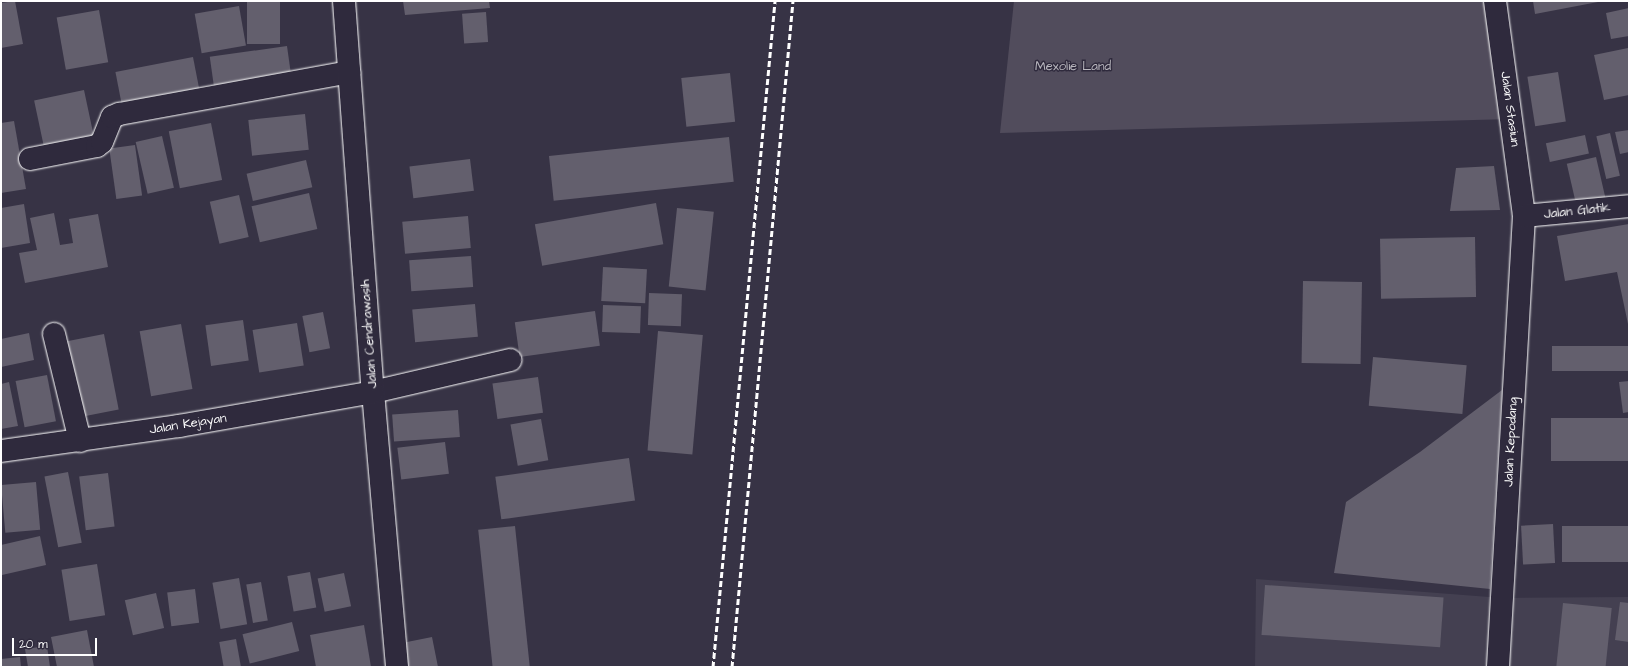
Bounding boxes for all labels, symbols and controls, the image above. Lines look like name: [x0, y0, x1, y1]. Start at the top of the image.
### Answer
park label: Mexolie Land: [1035, 58, 1111, 74]
street label: Jalan Stasiun: [1497, 70, 1523, 148]
street label: Jalan Glatik: [1543, 200, 1611, 222]
street label: Jalan Cendrawasih: [357, 279, 381, 389]
street label: Jalan Kepodang: [1501, 397, 1521, 487]
street label: Jalan Kejayan: [148, 410, 228, 438]
scale bar: [14, 630, 99, 656]
text: 20 m: [19, 636, 48, 653]

